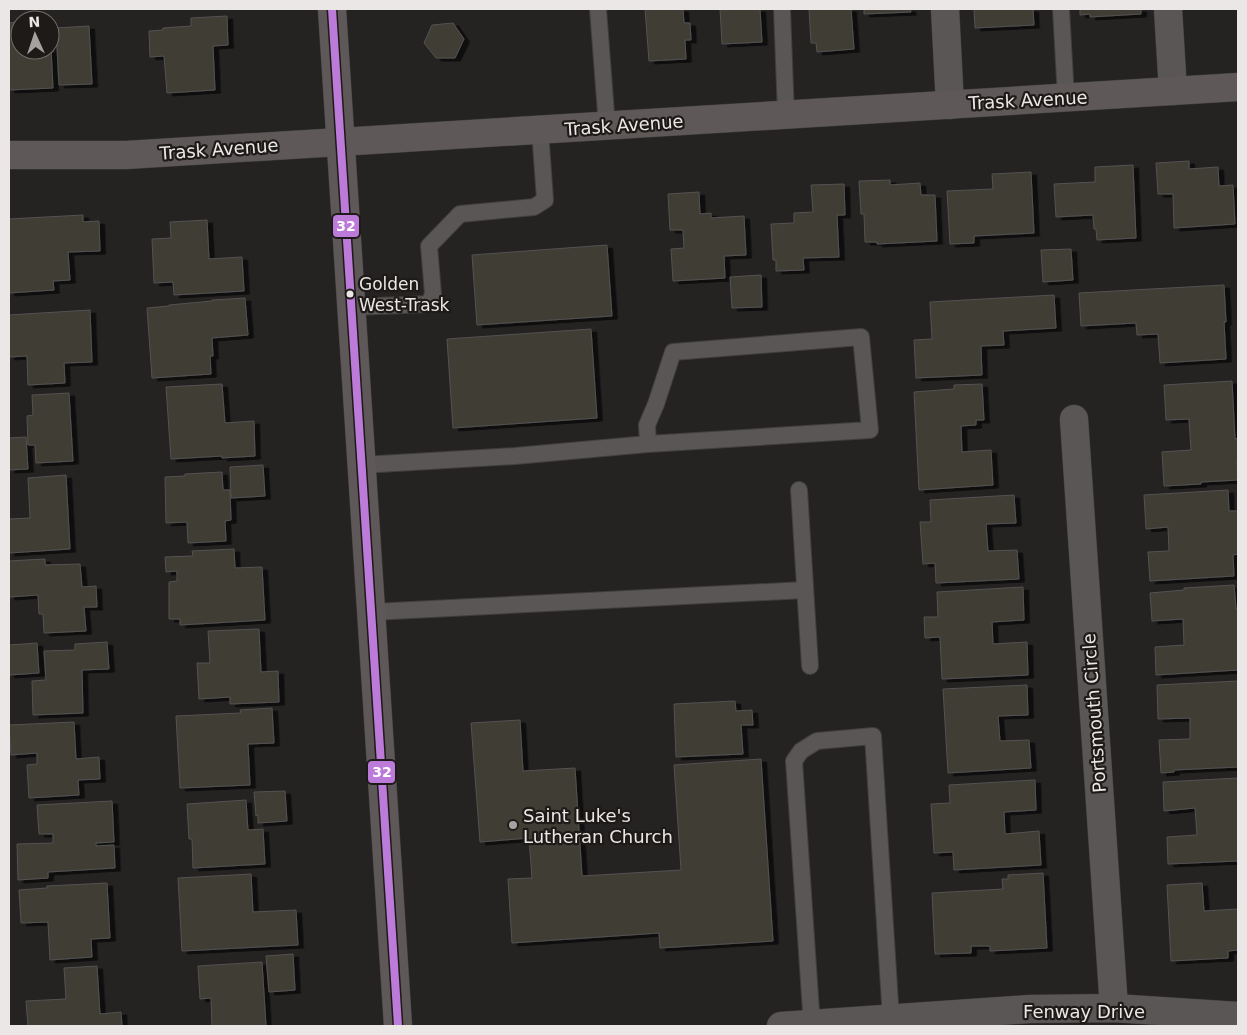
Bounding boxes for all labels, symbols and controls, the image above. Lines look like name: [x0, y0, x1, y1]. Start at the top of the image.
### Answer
north arrow: [10, 10, 60, 60]
text: N: [28, 14, 41, 30]
street label: Trask Avenue: [967, 86, 1088, 114]
street label: Trask Avenue: [563, 110, 684, 140]
street label: Trask Avenue: [158, 134, 279, 164]
line badge: 32: [332, 214, 360, 238]
text: 32: [336, 218, 356, 234]
place label: Golden West-Trask: [359, 274, 450, 315]
marker: Golden West-Trask: [345, 289, 355, 299]
street label: Portsmouth Circle: [1078, 633, 1110, 793]
line badge: 32: [367, 760, 396, 784]
text: 32: [372, 764, 392, 780]
place label: Saint Luke's Lutheran Church: [523, 805, 673, 847]
marker: Saint Luke's Lutheran Church: [507, 819, 519, 831]
street label: Fenway Drive: [1023, 1001, 1145, 1022]

